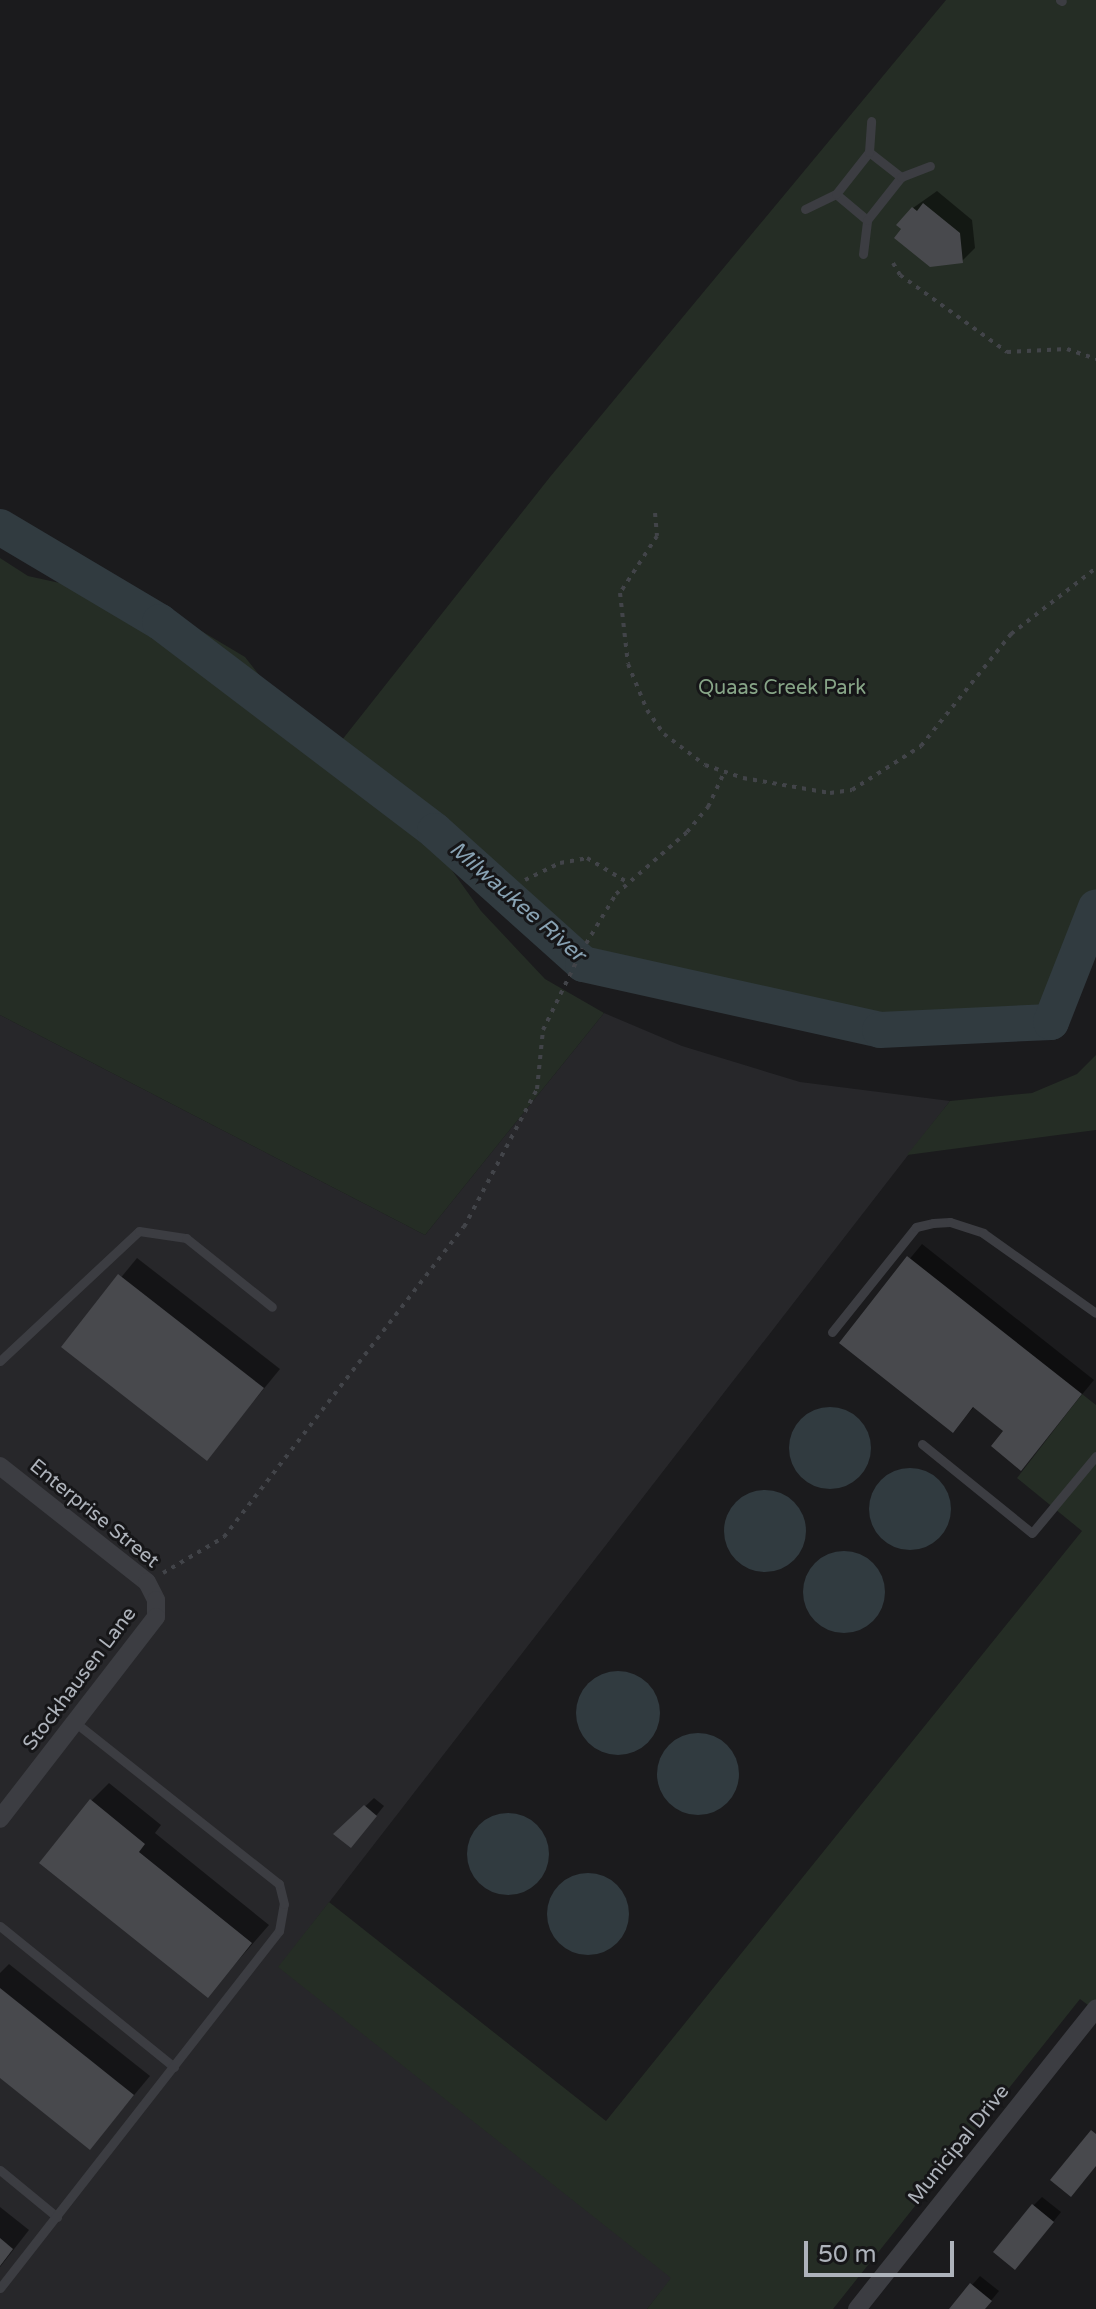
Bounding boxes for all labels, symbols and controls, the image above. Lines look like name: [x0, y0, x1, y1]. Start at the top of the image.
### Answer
park label: Quaas Creek Park: [698, 676, 866, 700]
water label: Milwaukee River: [444, 836, 590, 968]
street label: Enterprise Street: [24, 1454, 164, 1574]
street label: Stockhausen Lane: [18, 1603, 142, 1755]
street label: Municipal Drive: [903, 2080, 1015, 2210]
scale bar: [808, 2225, 958, 2275]
text: 50 m: [818, 2240, 876, 2269]

